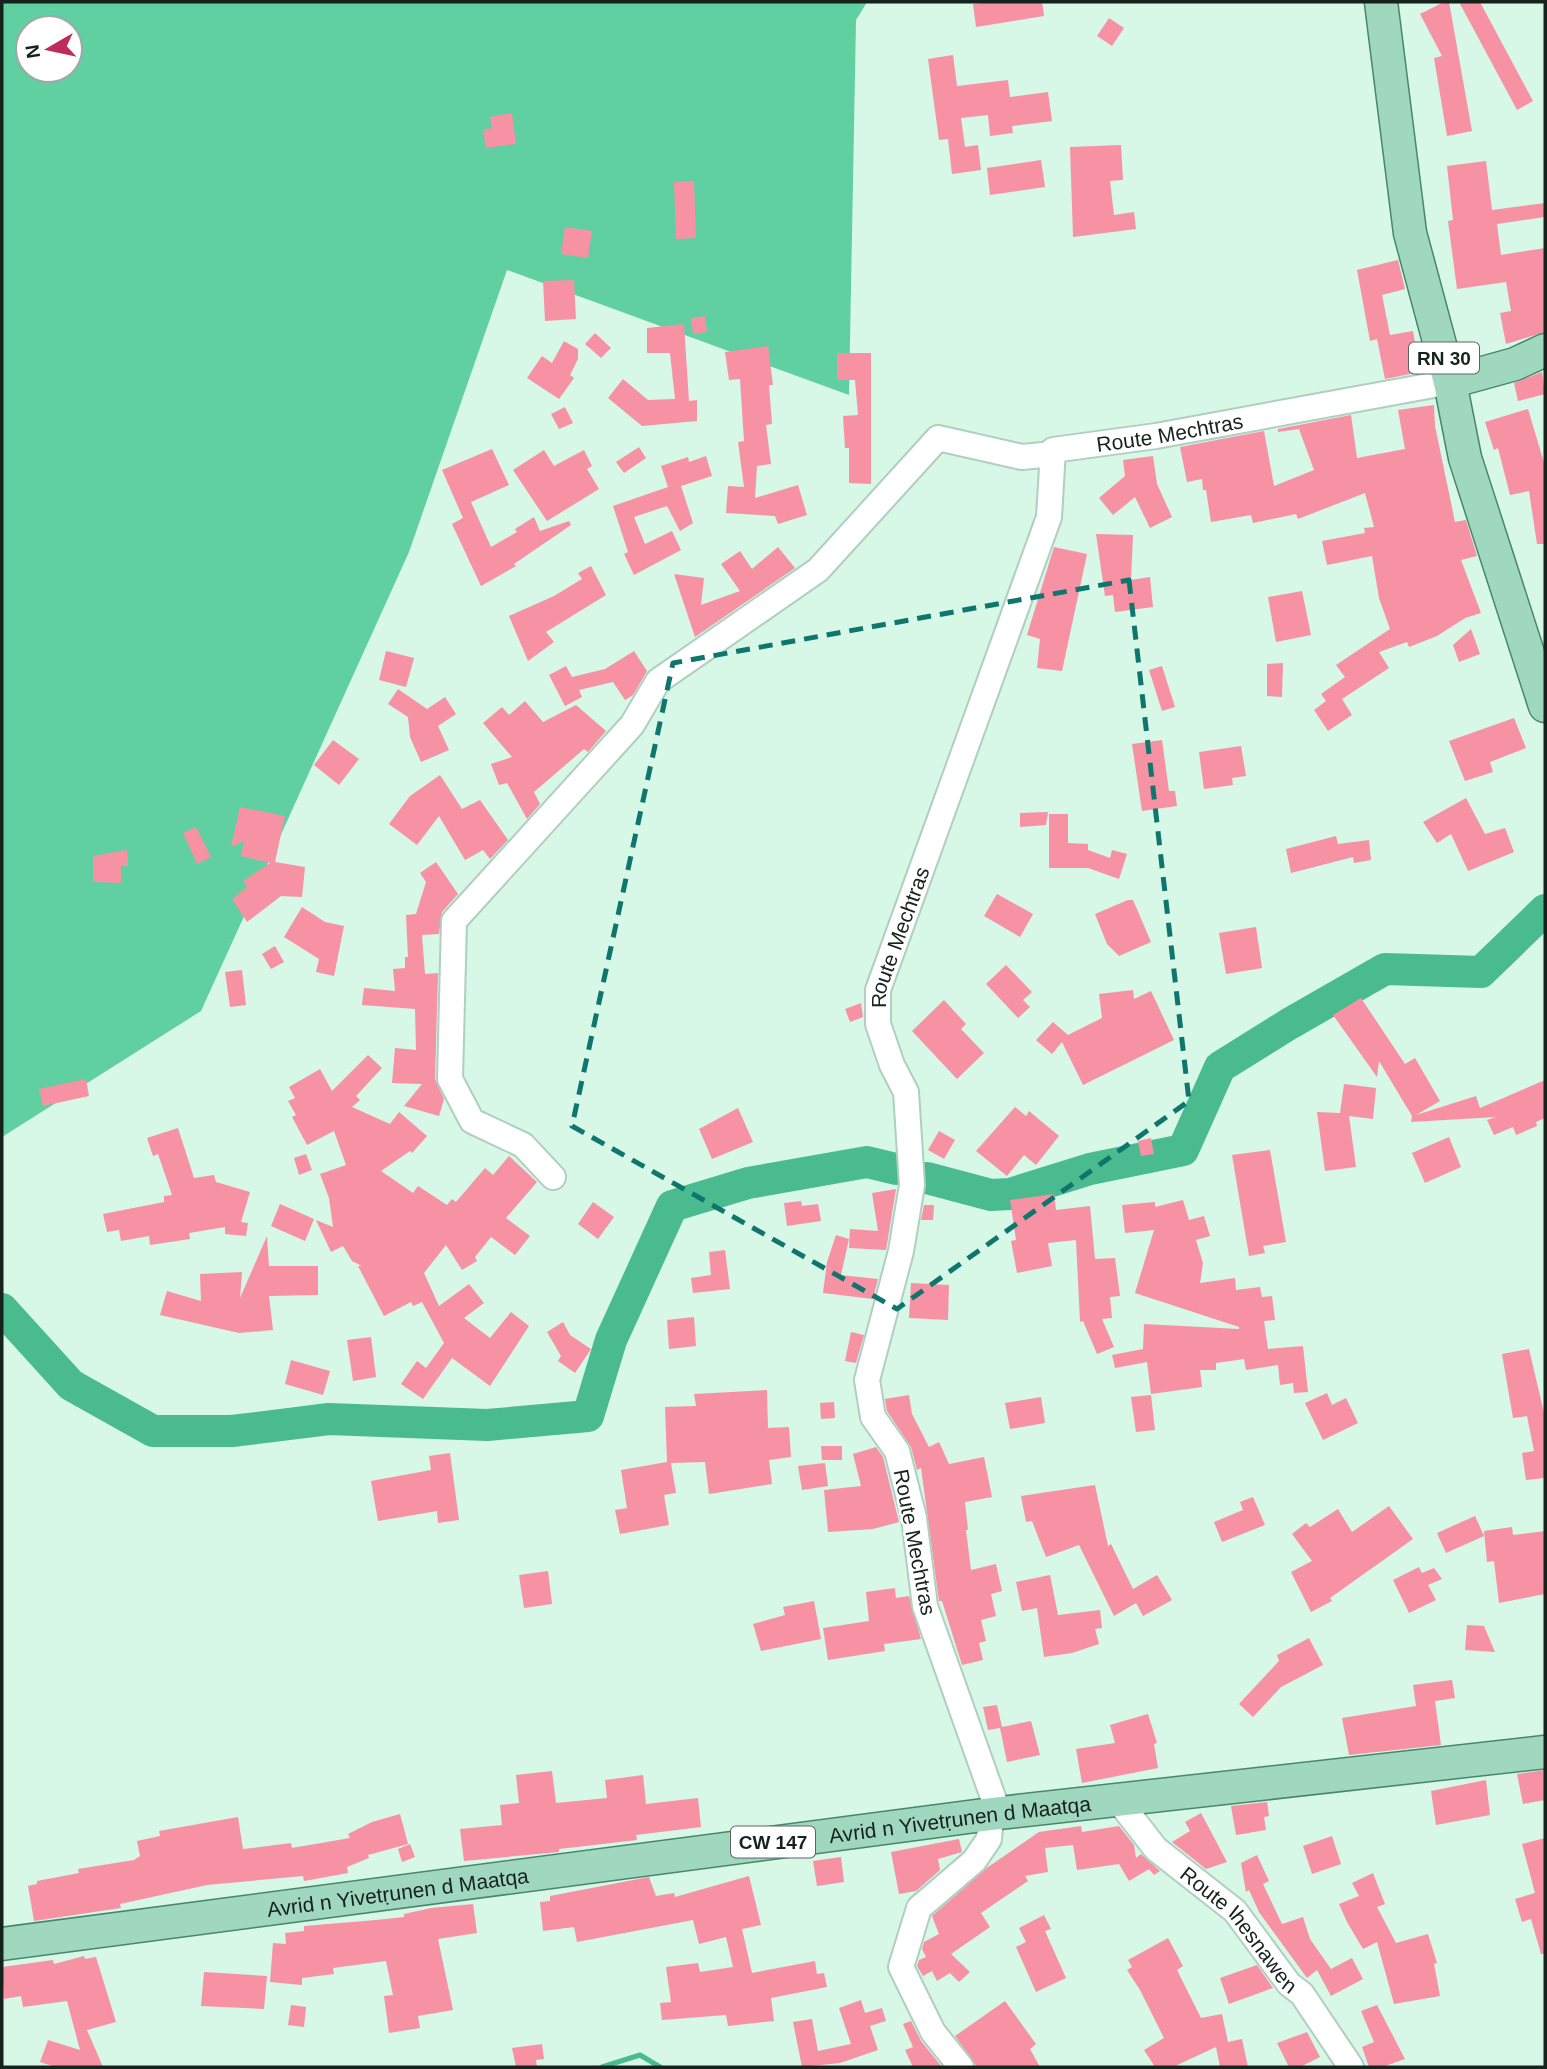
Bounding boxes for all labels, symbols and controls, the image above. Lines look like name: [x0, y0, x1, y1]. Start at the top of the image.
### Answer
north arrow: [14, 14, 84, 84]
text: N: [21, 43, 44, 60]
road number: RN 30: [1409, 342, 1479, 374]
street label: Route Mechtras: [1095, 409, 1245, 455]
street label: Route Mechtras: [866, 864, 933, 1008]
street label: Route Mechtras: [890, 1467, 940, 1617]
street label: Avrid n Yivetṛunen d Maatqa: [828, 1791, 1092, 1847]
road number: CW 147: [731, 1826, 815, 1858]
street label: Route Ihesnawen: [1176, 1861, 1302, 1997]
street label: Avrid n Yivetṛunen d Maatqa: [265, 1863, 530, 1921]

